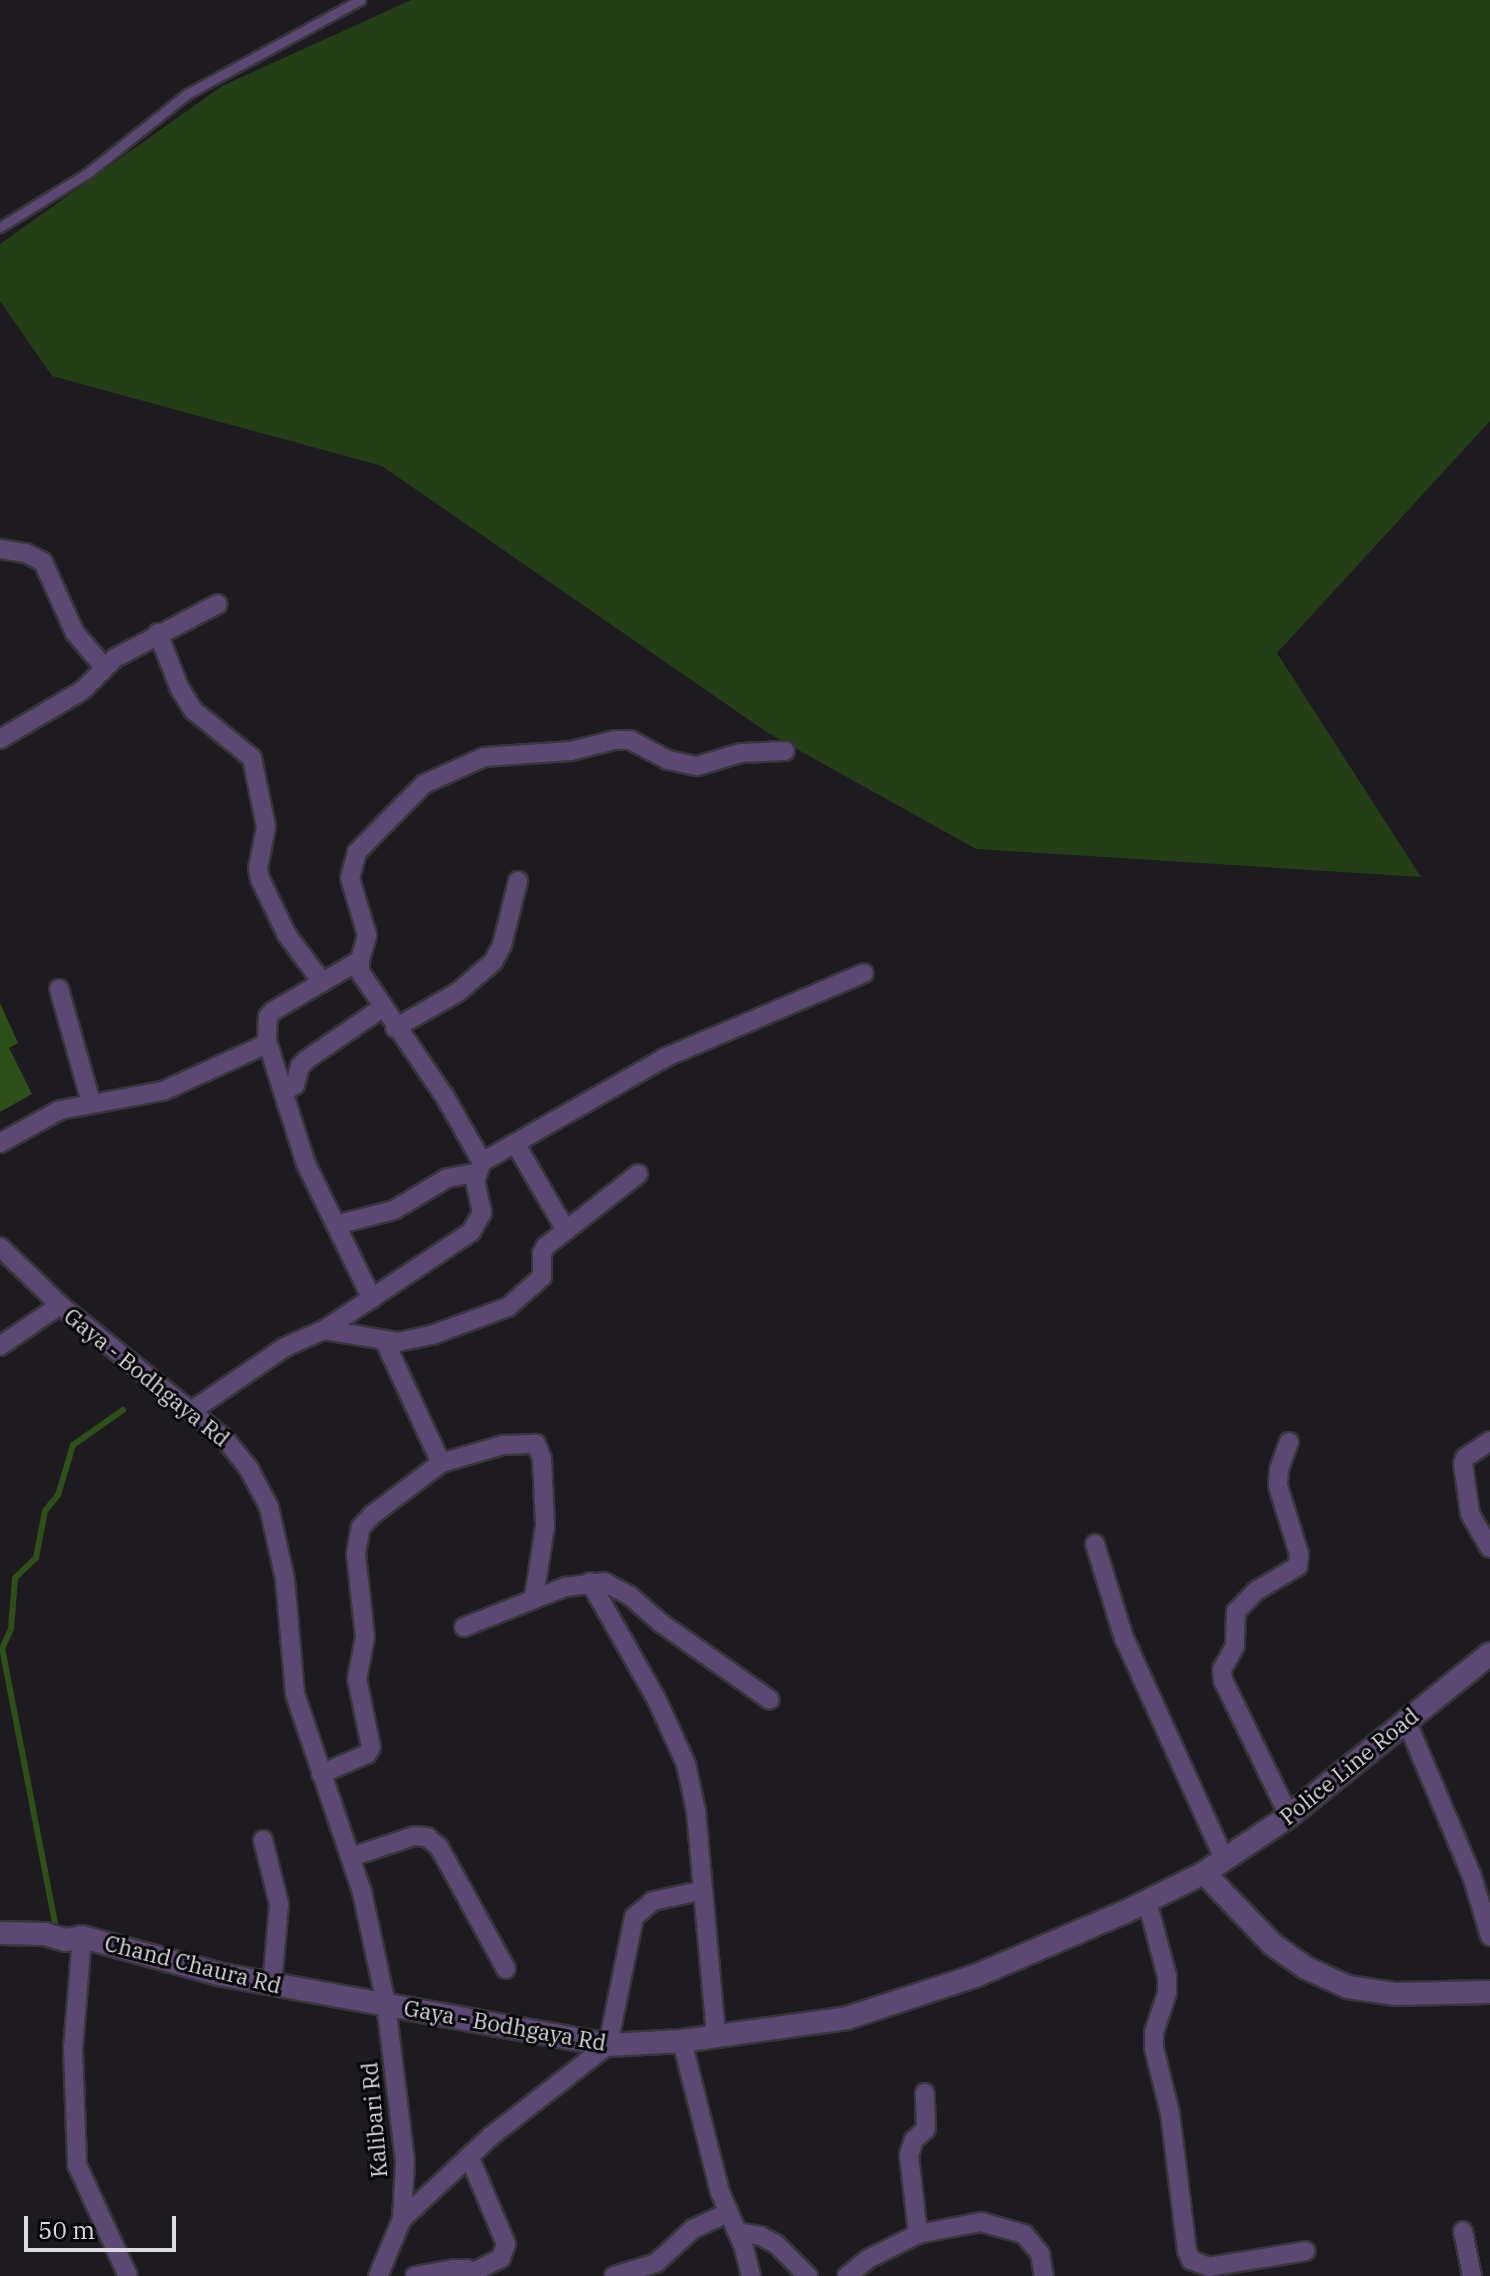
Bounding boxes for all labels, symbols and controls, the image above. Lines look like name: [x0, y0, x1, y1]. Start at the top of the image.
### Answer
street label: Gaya - Bodhgaya Rd: [59, 1302, 235, 1452]
street label: Police Line Road: [1274, 1702, 1424, 1830]
street label: Chand Chaura Rd: [102, 1929, 284, 1999]
street label: Gaya - Bodhgaya Rd: [402, 1994, 608, 2056]
street label: Kalibari Rd: [356, 2061, 392, 2179]
scale bar: [28, 2200, 180, 2250]
text: 50 m: [38, 2214, 95, 2246]

